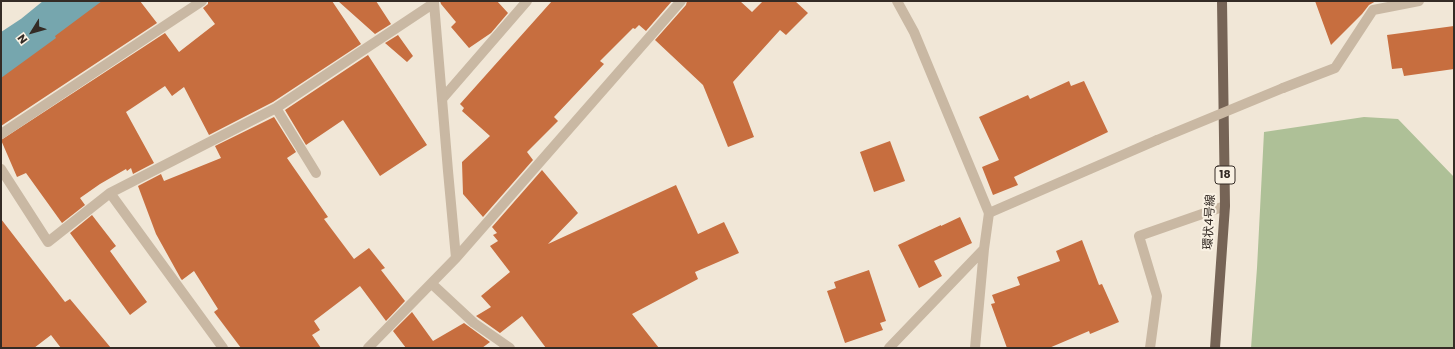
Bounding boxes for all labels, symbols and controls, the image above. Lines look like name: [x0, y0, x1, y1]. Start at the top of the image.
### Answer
north arrow: [12, 12, 52, 52]
text: N: [14, 31, 31, 47]
road number: 18: [1215, 166, 1235, 184]
street label: 環状4号線: [1201, 194, 1219, 250]

